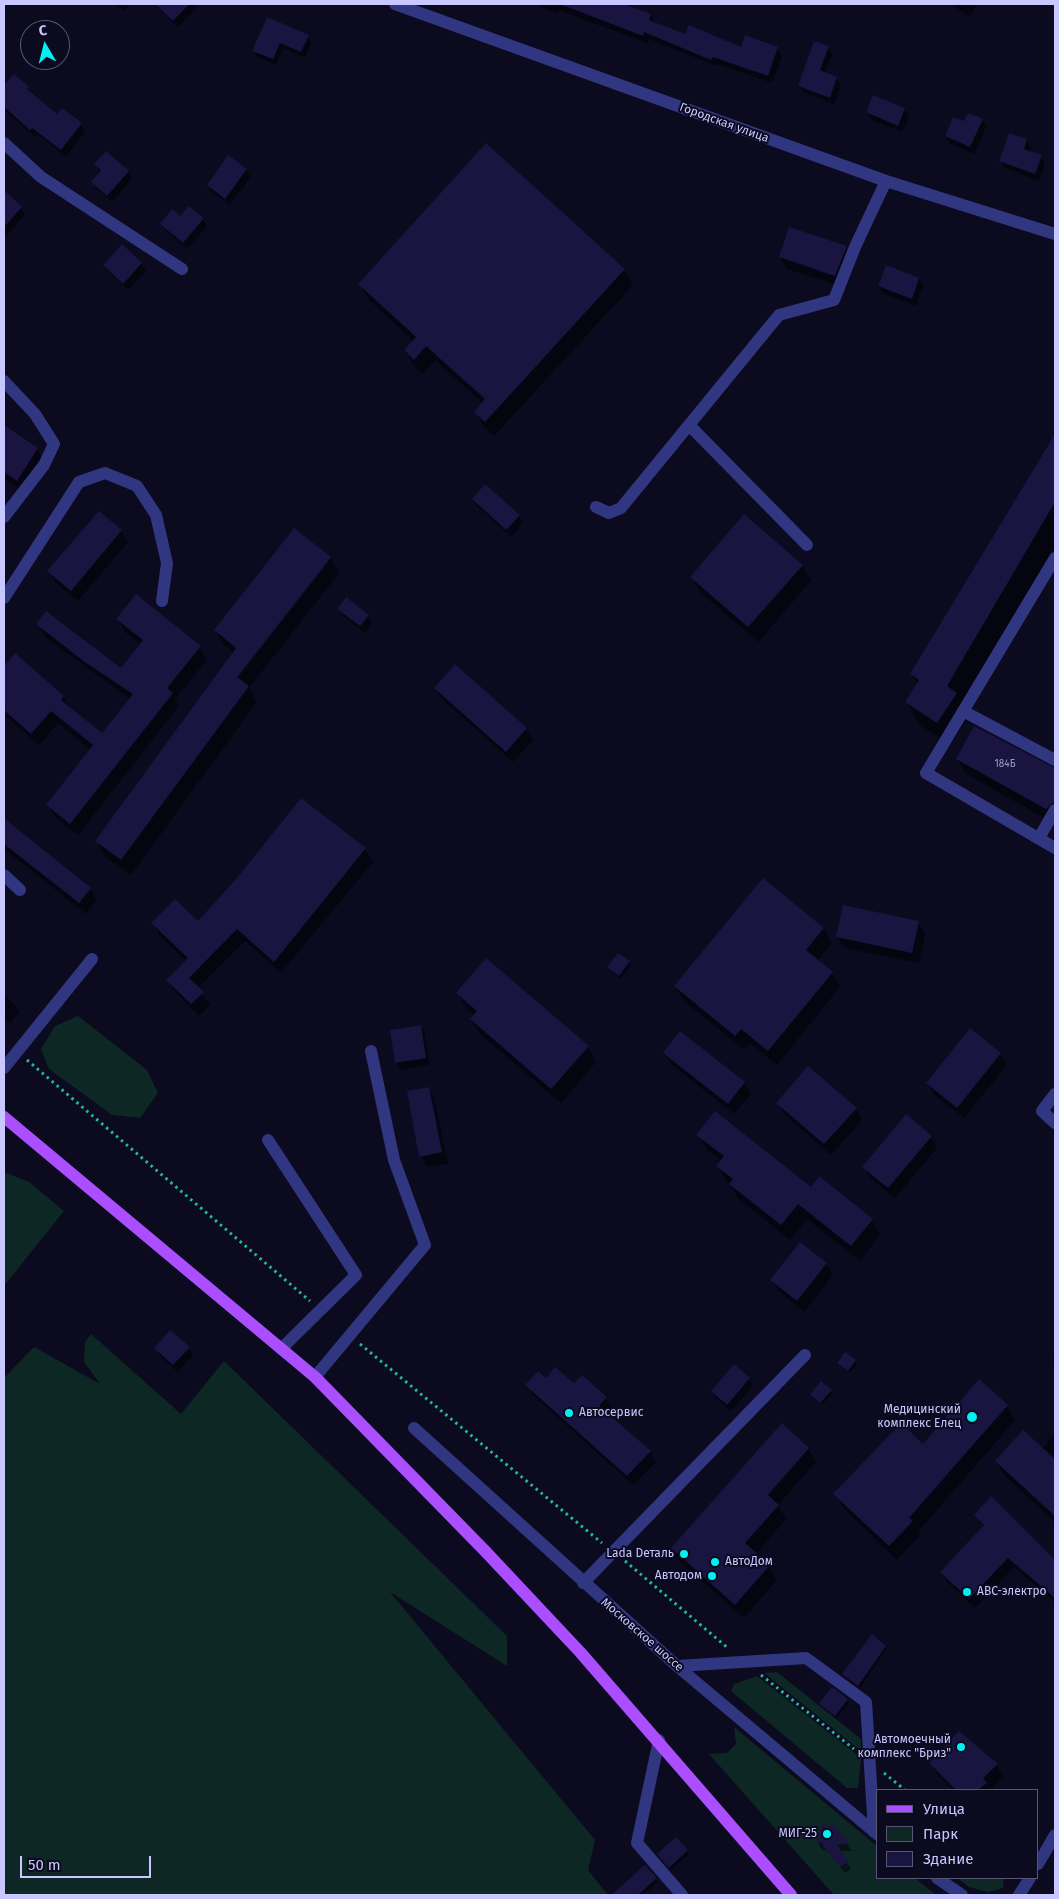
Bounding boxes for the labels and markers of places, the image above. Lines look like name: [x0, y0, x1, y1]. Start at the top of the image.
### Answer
place label: Медицинский комплекс Елец: [877, 1403, 961, 1431]
place label: Автосервис: [579, 1406, 643, 1420]
marker: Автосервис: [563, 1407, 575, 1419]
marker: Медицинский комплекс Елец: [965, 1410, 979, 1424]
place label: Lada Dеталь: [606, 1547, 674, 1561]
marker: Lada Dеталь: [678, 1548, 690, 1560]
place label: АвтоДом: [725, 1555, 773, 1569]
marker: АвтоДом: [709, 1556, 721, 1568]
place label: Автодом: [655, 1569, 702, 1583]
marker: Автодом: [706, 1570, 718, 1582]
place label: АВС-электро: [977, 1585, 1047, 1599]
marker: АВС-электро: [961, 1586, 973, 1598]
place label: Автомоечный комплекс "Бриз": [858, 1733, 951, 1761]
marker: Автомоечный комплекс "Бриз": [955, 1741, 967, 1753]
place label: МИГ-25: [779, 1827, 817, 1841]
marker: МИГ-25: [821, 1828, 833, 1840]

